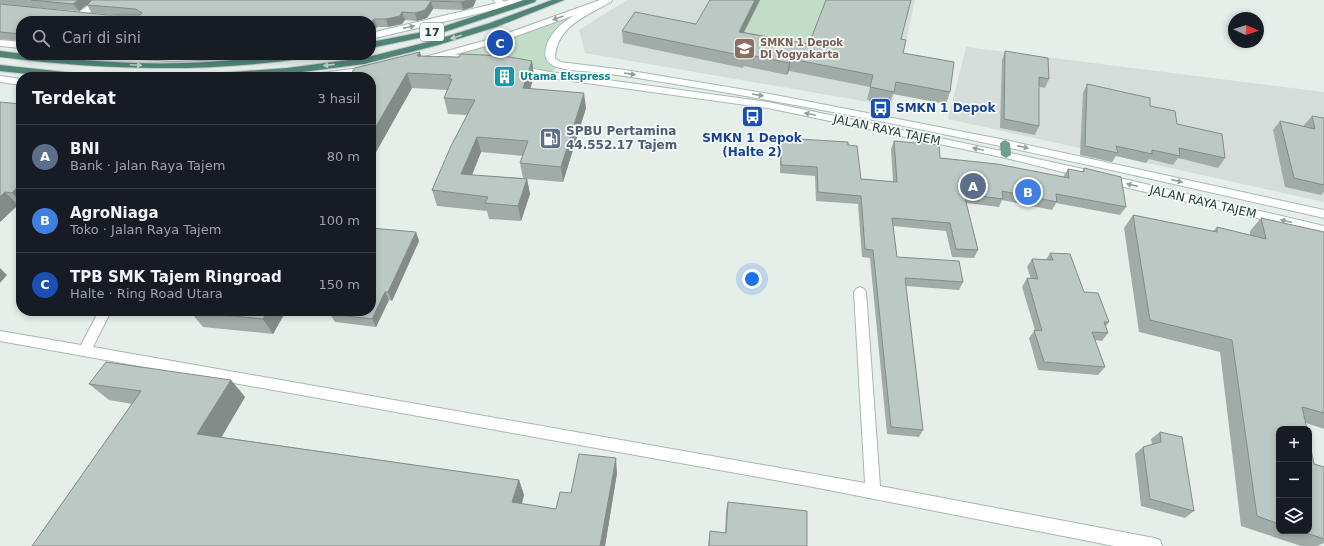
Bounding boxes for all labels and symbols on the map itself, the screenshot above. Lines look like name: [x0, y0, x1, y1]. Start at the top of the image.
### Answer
north arrow: [1228, 12, 1264, 48]
one-way arrow: [552, 16, 564, 22]
road number: 17: [420, 23, 444, 41]
one-way arrow: [403, 24, 415, 30]
pin: C: [487, 28, 513, 58]
one-way arrow: [450, 34, 462, 40]
school or university icon: SMKN 1 Depok DI Yogyakarta: [731, 35, 757, 61]
place label: SMKN 1 Depok DI Yogyakarta: [760, 37, 843, 60]
one-way arrow: [130, 62, 143, 68]
one-way arrow: [323, 62, 335, 68]
building icon: Utama Ekspress: [492, 63, 518, 89]
place label: Utama Ekspress: [520, 71, 611, 82]
one-way arrow: [624, 71, 636, 77]
one-way arrow: [752, 92, 764, 98]
bus stop icon: SMKN 1 Depok: [867, 95, 893, 121]
place label: SMKN 1 Depok: [896, 101, 997, 115]
bus stop icon: SMKN 1 Depok (Halte 2): [739, 104, 765, 130]
one-way arrow: [804, 111, 816, 117]
street label: JALAN RAYA TAJEM: [831, 112, 942, 148]
place label: SPBU Pertamina 44.552.17 Tajem: [566, 124, 677, 152]
fuel station icon: SPBU Pertamina 44.552.17 Tajem: [537, 125, 563, 151]
place label: SMKN 1 Depok (Halte 2): [702, 131, 803, 159]
one-way arrow: [1017, 144, 1029, 150]
one-way arrow: [972, 146, 984, 152]
pin: A: [960, 171, 986, 201]
pin: B: [1015, 177, 1041, 207]
one-way arrow: [1171, 179, 1183, 185]
one-way arrow: [1126, 182, 1138, 188]
street label: JALAN RAYA TAJEM: [1147, 183, 1258, 221]
one-way arrow: [1280, 218, 1292, 224]
your location: [742, 269, 762, 289]

